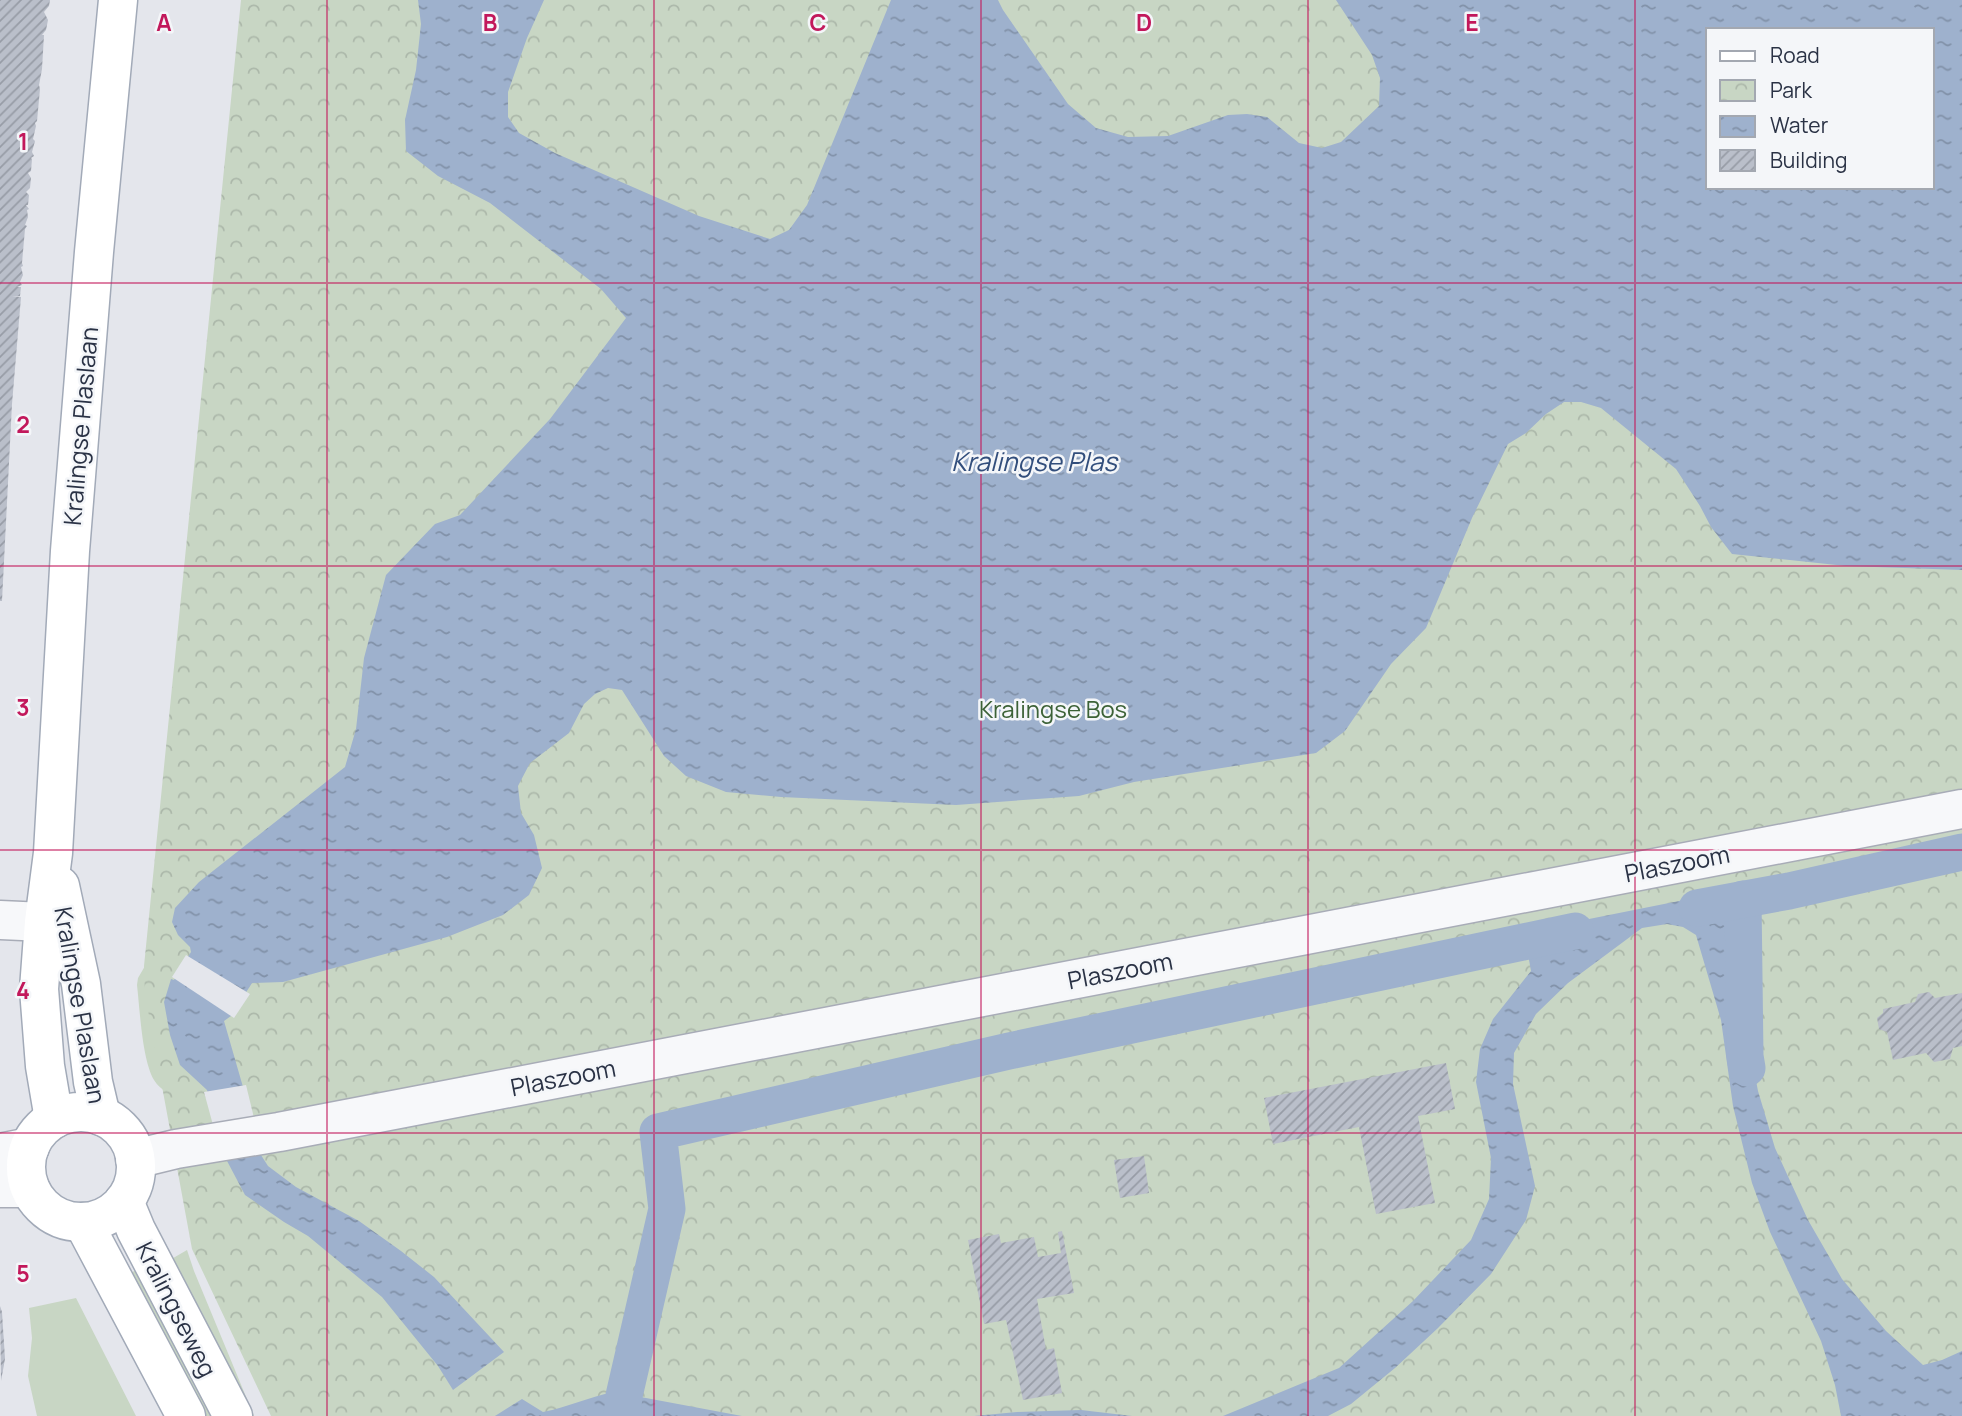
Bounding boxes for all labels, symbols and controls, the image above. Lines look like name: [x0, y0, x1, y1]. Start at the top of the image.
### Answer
text: A: [156, 6, 172, 38]
text: B: [483, 6, 497, 38]
text: C: [810, 6, 827, 38]
text: D: [1136, 6, 1152, 38]
text: E: [1465, 6, 1479, 38]
legend: [1706, 28, 1934, 189]
text: Road: [1770, 41, 1820, 69]
text: Park: [1770, 76, 1812, 104]
text: Water: [1770, 111, 1829, 139]
text: 1: [18, 125, 28, 157]
text: Building: [1770, 146, 1847, 174]
street label: Kralingse Plaslaan: [55, 325, 105, 527]
text: 2: [16, 408, 30, 440]
water label: Kralingse Plas: [951, 443, 1119, 479]
text: 3: [16, 691, 30, 723]
park label: Kralingse Bos: [979, 692, 1127, 725]
street label: Plaszoom: [1622, 837, 1732, 889]
street label: Kralingse Plaslaan: [47, 904, 115, 1106]
street label: Plaszoom: [1065, 944, 1175, 996]
text: 4: [16, 974, 30, 1006]
street label: Plaszoom: [508, 1051, 618, 1103]
street label: Kralingseweg: [129, 1236, 225, 1382]
text: 5: [16, 1257, 30, 1289]

